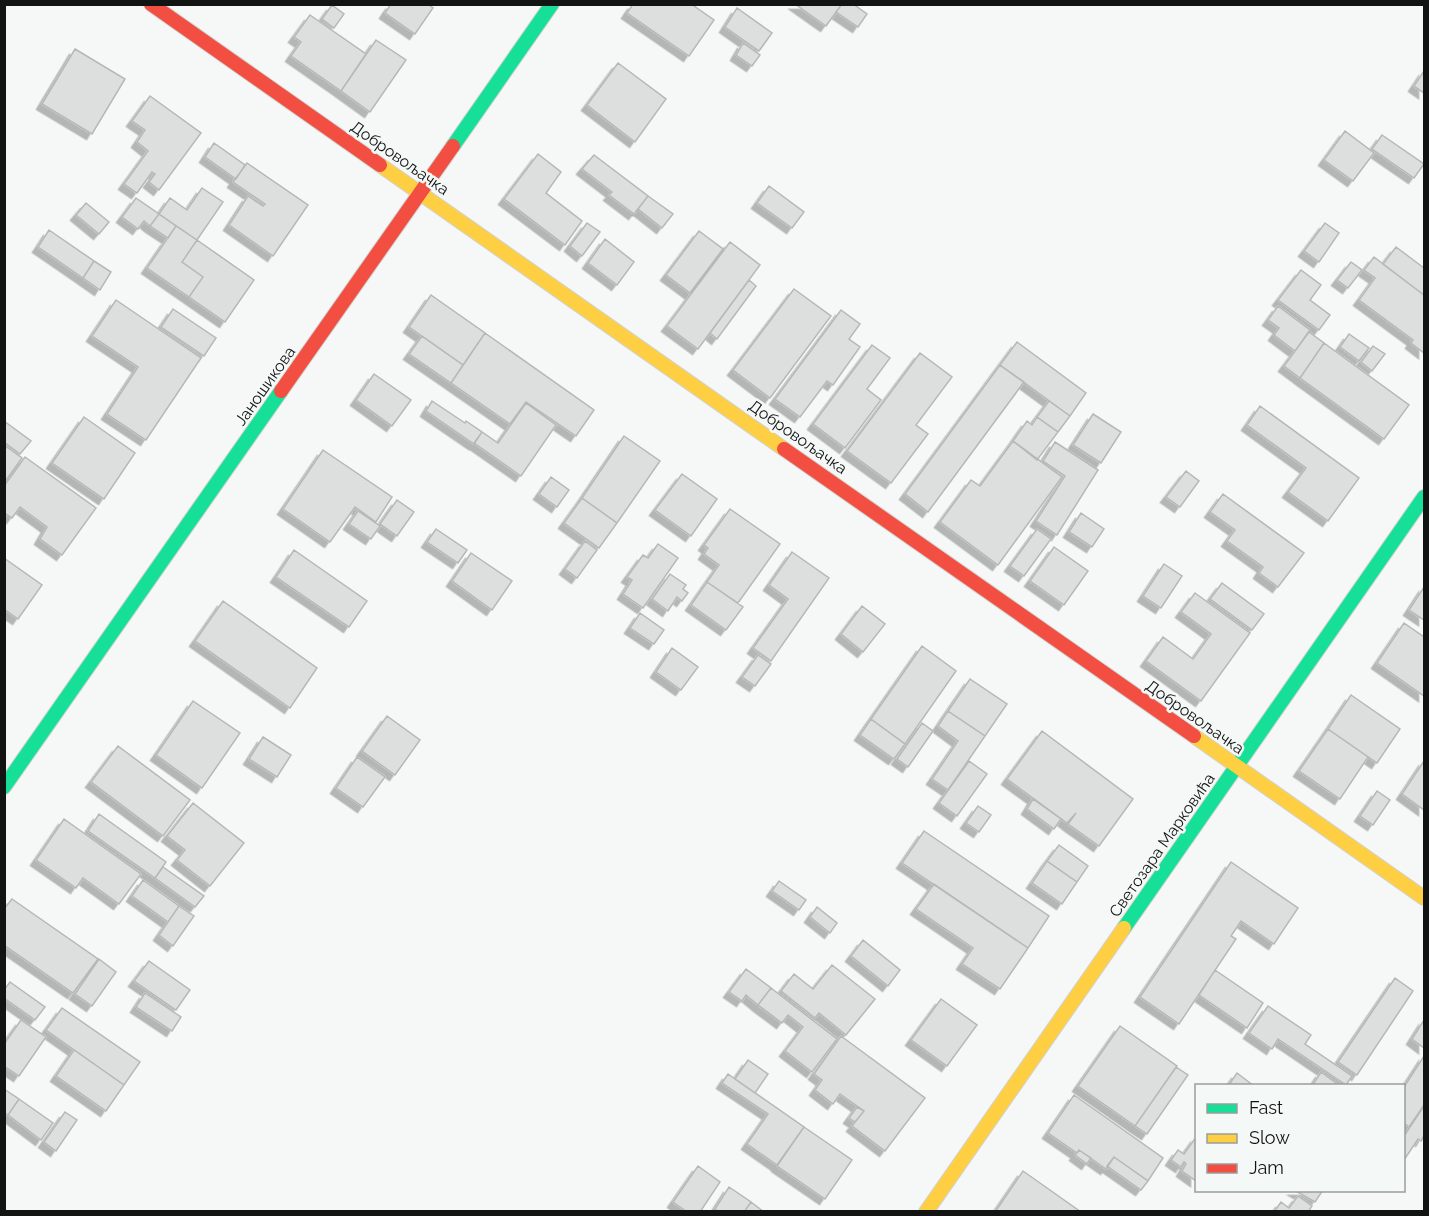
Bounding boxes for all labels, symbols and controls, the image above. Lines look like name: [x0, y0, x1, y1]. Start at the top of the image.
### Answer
street label: Добровољачка: [347, 117, 453, 199]
street label: Јаношикова: [231, 343, 299, 429]
street label: Добровољачка: [745, 396, 851, 478]
street label: Добровољачка: [1142, 676, 1248, 758]
street label: Светозара Марковића: [1105, 770, 1219, 920]
legend: [1195, 1084, 1405, 1192]
text: Fast: [1249, 1097, 1283, 1118]
text: Slow: [1249, 1127, 1290, 1148]
text: Jam: [1249, 1157, 1284, 1178]

